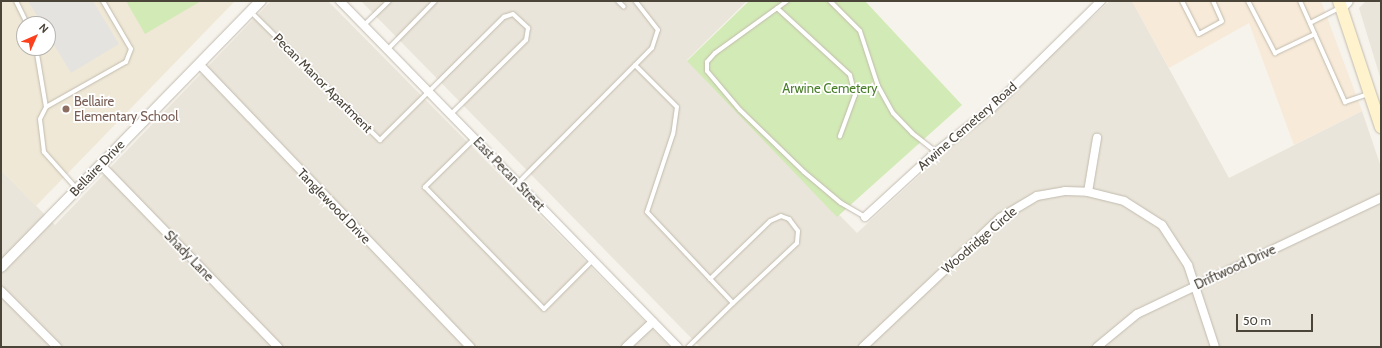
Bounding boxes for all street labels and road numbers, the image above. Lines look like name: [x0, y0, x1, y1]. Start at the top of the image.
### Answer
street label: Pecan Manor Apartment: [270, 30, 376, 136]
street label: Arwine Cemetery Road: [914, 79, 1020, 173]
street label: East Pecan Street: [470, 134, 548, 214]
street label: Bellaire Drive: [66, 137, 128, 199]
street label: Tanglewood Drive: [294, 165, 374, 247]
street label: Woodridge Circle: [938, 203, 1020, 277]
street label: Shady Lane: [161, 227, 217, 285]
street label: Driftwood Drive: [1192, 241, 1278, 293]

